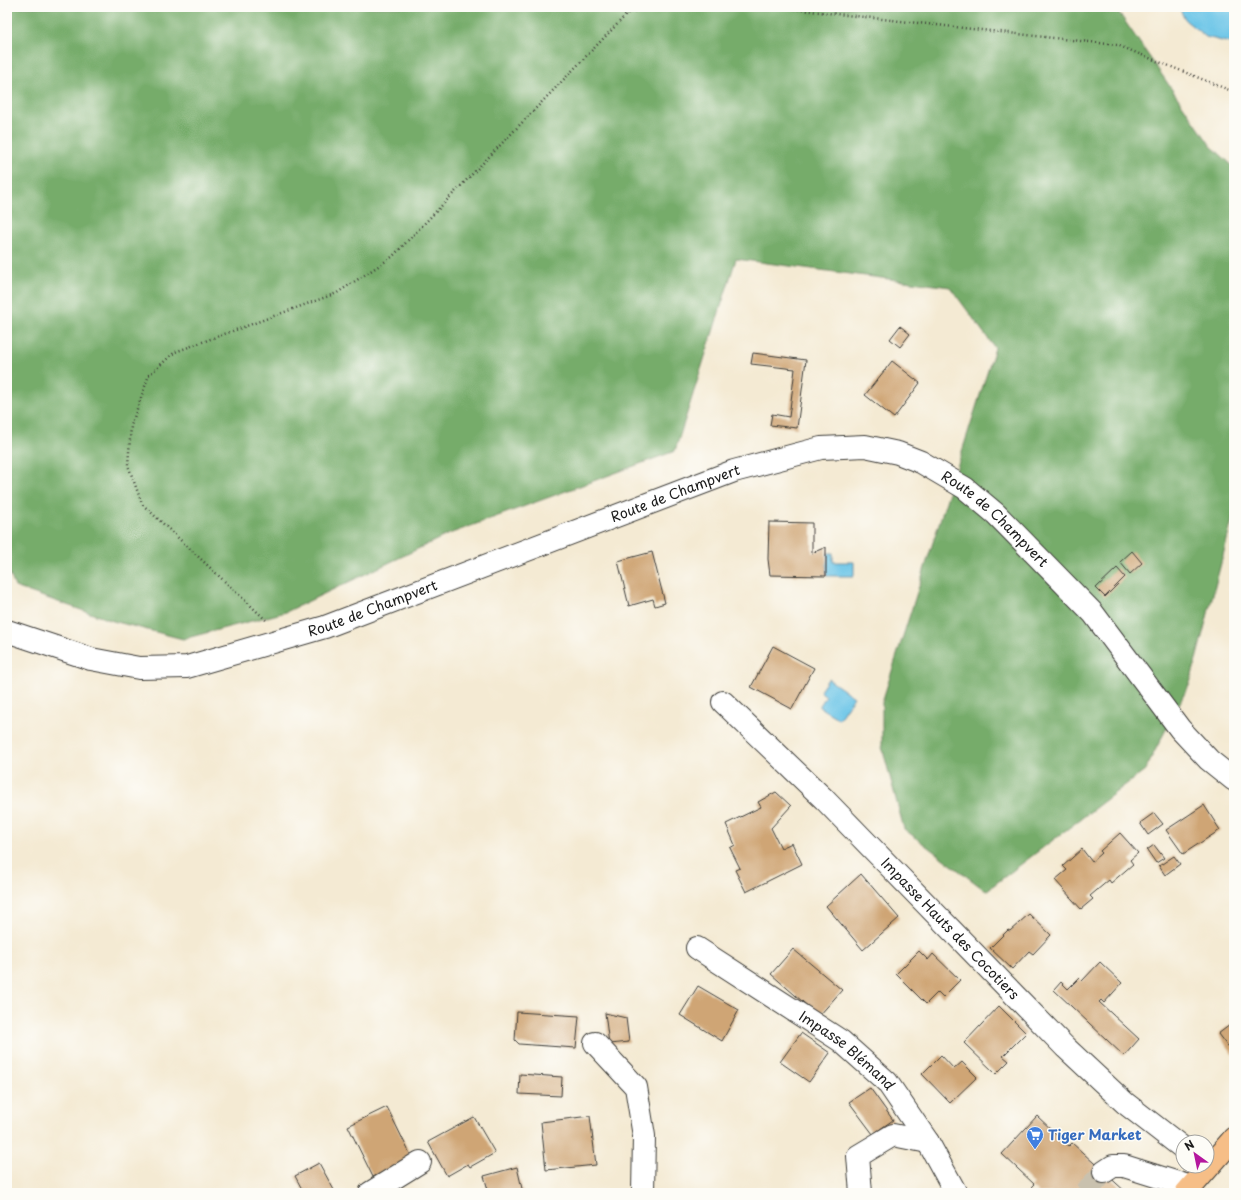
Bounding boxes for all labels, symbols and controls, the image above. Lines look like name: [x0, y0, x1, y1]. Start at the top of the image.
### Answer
street label: Route de Champvert: [607, 459, 742, 527]
street label: Route de Champvert: [938, 465, 1054, 572]
street label: Route de Champvert: [305, 574, 440, 642]
street label: Impasse Hauts des Cocotiers: [877, 853, 1024, 1004]
street label: Impasse Blémand: [795, 1006, 901, 1094]
place label: Tiger Market: [1048, 1124, 1142, 1145]
supermarket icon: Tiger Market: [1025, 1125, 1045, 1150]
north arrow: [1175, 1134, 1215, 1174]
text: N: [1181, 1136, 1198, 1155]

